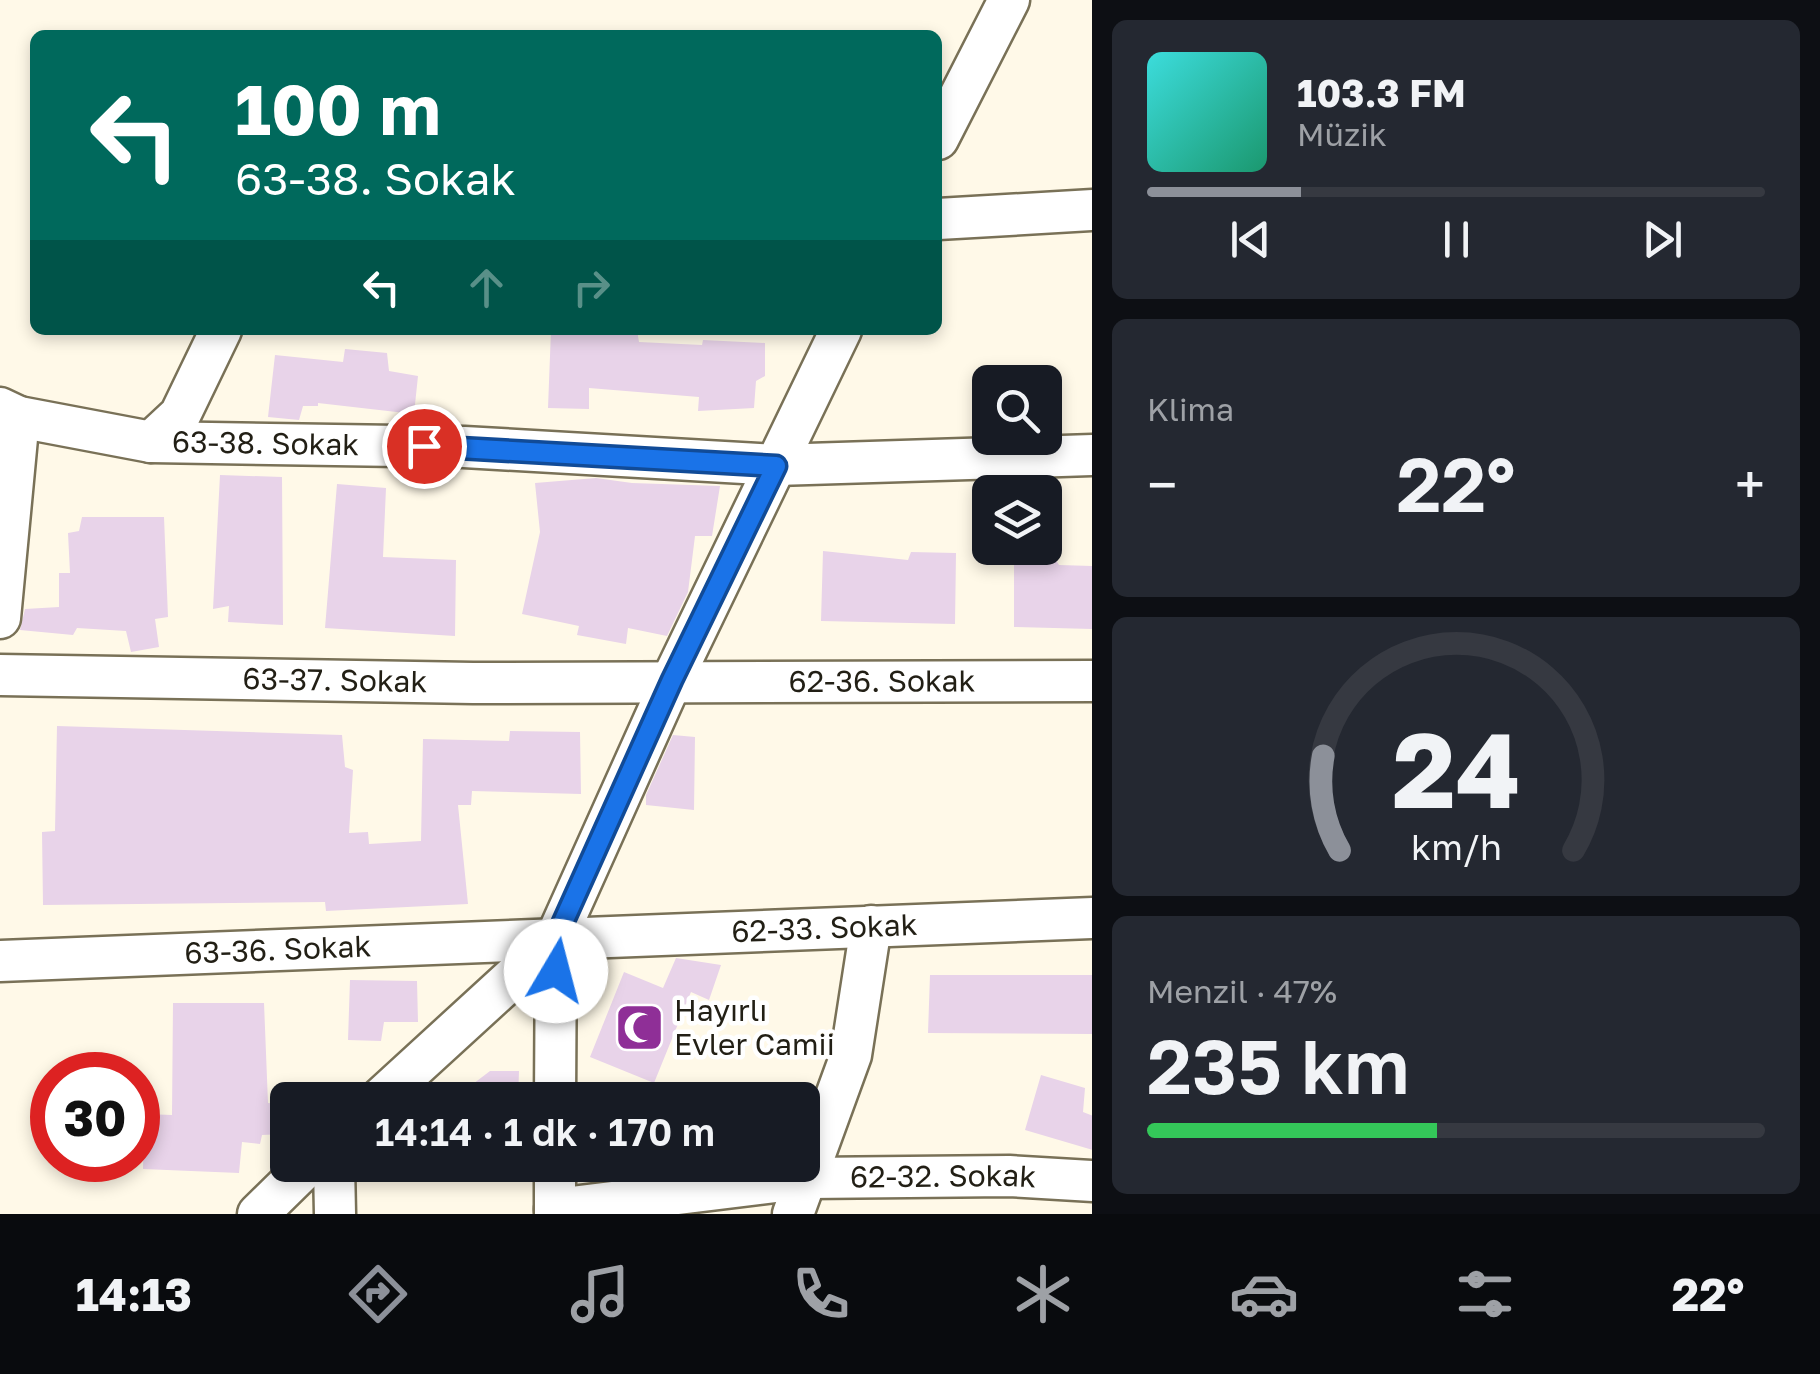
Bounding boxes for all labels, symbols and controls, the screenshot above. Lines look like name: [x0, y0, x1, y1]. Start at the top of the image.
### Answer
text: 100 m: [235, 66, 441, 150]
icon: left: [70, 70, 200, 200]
text: 103.3 FM: [1297, 70, 1466, 115]
text: Müzik: [1297, 115, 1387, 153]
text: 63-38. Sokak: [235, 151, 516, 205]
icon: previous: [1223, 212, 1278, 267]
icon: pause: [1429, 212, 1484, 267]
icon: next: [1635, 212, 1690, 267]
icon: left: [354, 260, 409, 315]
icon: ahead: [459, 260, 514, 315]
icon: right: [564, 260, 619, 315]
map controls: [972, 365, 1062, 565]
button: search: [972, 365, 1062, 455]
text: Klima: [1147, 390, 1234, 428]
pin: [382, 404, 467, 489]
icon: arrive: [397, 419, 452, 474]
street label: 63-38. Sokak: [172, 423, 360, 462]
text: 22°: [1396, 438, 1516, 529]
text: −: [1147, 451, 1177, 517]
text: +: [1735, 451, 1765, 517]
button: layers: [972, 475, 1062, 565]
street label: 63-37. Sokak: [242, 660, 428, 699]
street label: 62-36. Sokak: [788, 662, 976, 699]
text: 24: [1392, 706, 1520, 831]
text: km/h: [1411, 825, 1501, 868]
street label: 62-33. Sokak: [731, 906, 918, 949]
position arrow: [504, 919, 608, 1023]
street label: 63-36. Sokak: [184, 927, 372, 971]
text: Menzil · 47%: [1147, 972, 1337, 1010]
place label: Hayırlı Evler Camii: [674, 992, 835, 1062]
mosque icon: Hayırlı Evler Camii: [613, 1002, 665, 1054]
text: 235 km: [1147, 1020, 1410, 1111]
speed limit sign: 30: [30, 1052, 160, 1182]
text: 14:14 · 1 dk · 170 m: [375, 1109, 715, 1154]
street label: 62-32. Sokak: [850, 1157, 1037, 1195]
icon: directions: [343, 1259, 413, 1329]
icon: music: [565, 1259, 635, 1329]
icon: phone: [786, 1259, 856, 1329]
icon: climate: [1008, 1259, 1078, 1329]
icon: car: [1229, 1259, 1299, 1329]
icon: filters: [1450, 1259, 1520, 1329]
text: 14:13: [76, 1267, 192, 1321]
text: 22°: [1672, 1267, 1744, 1321]

